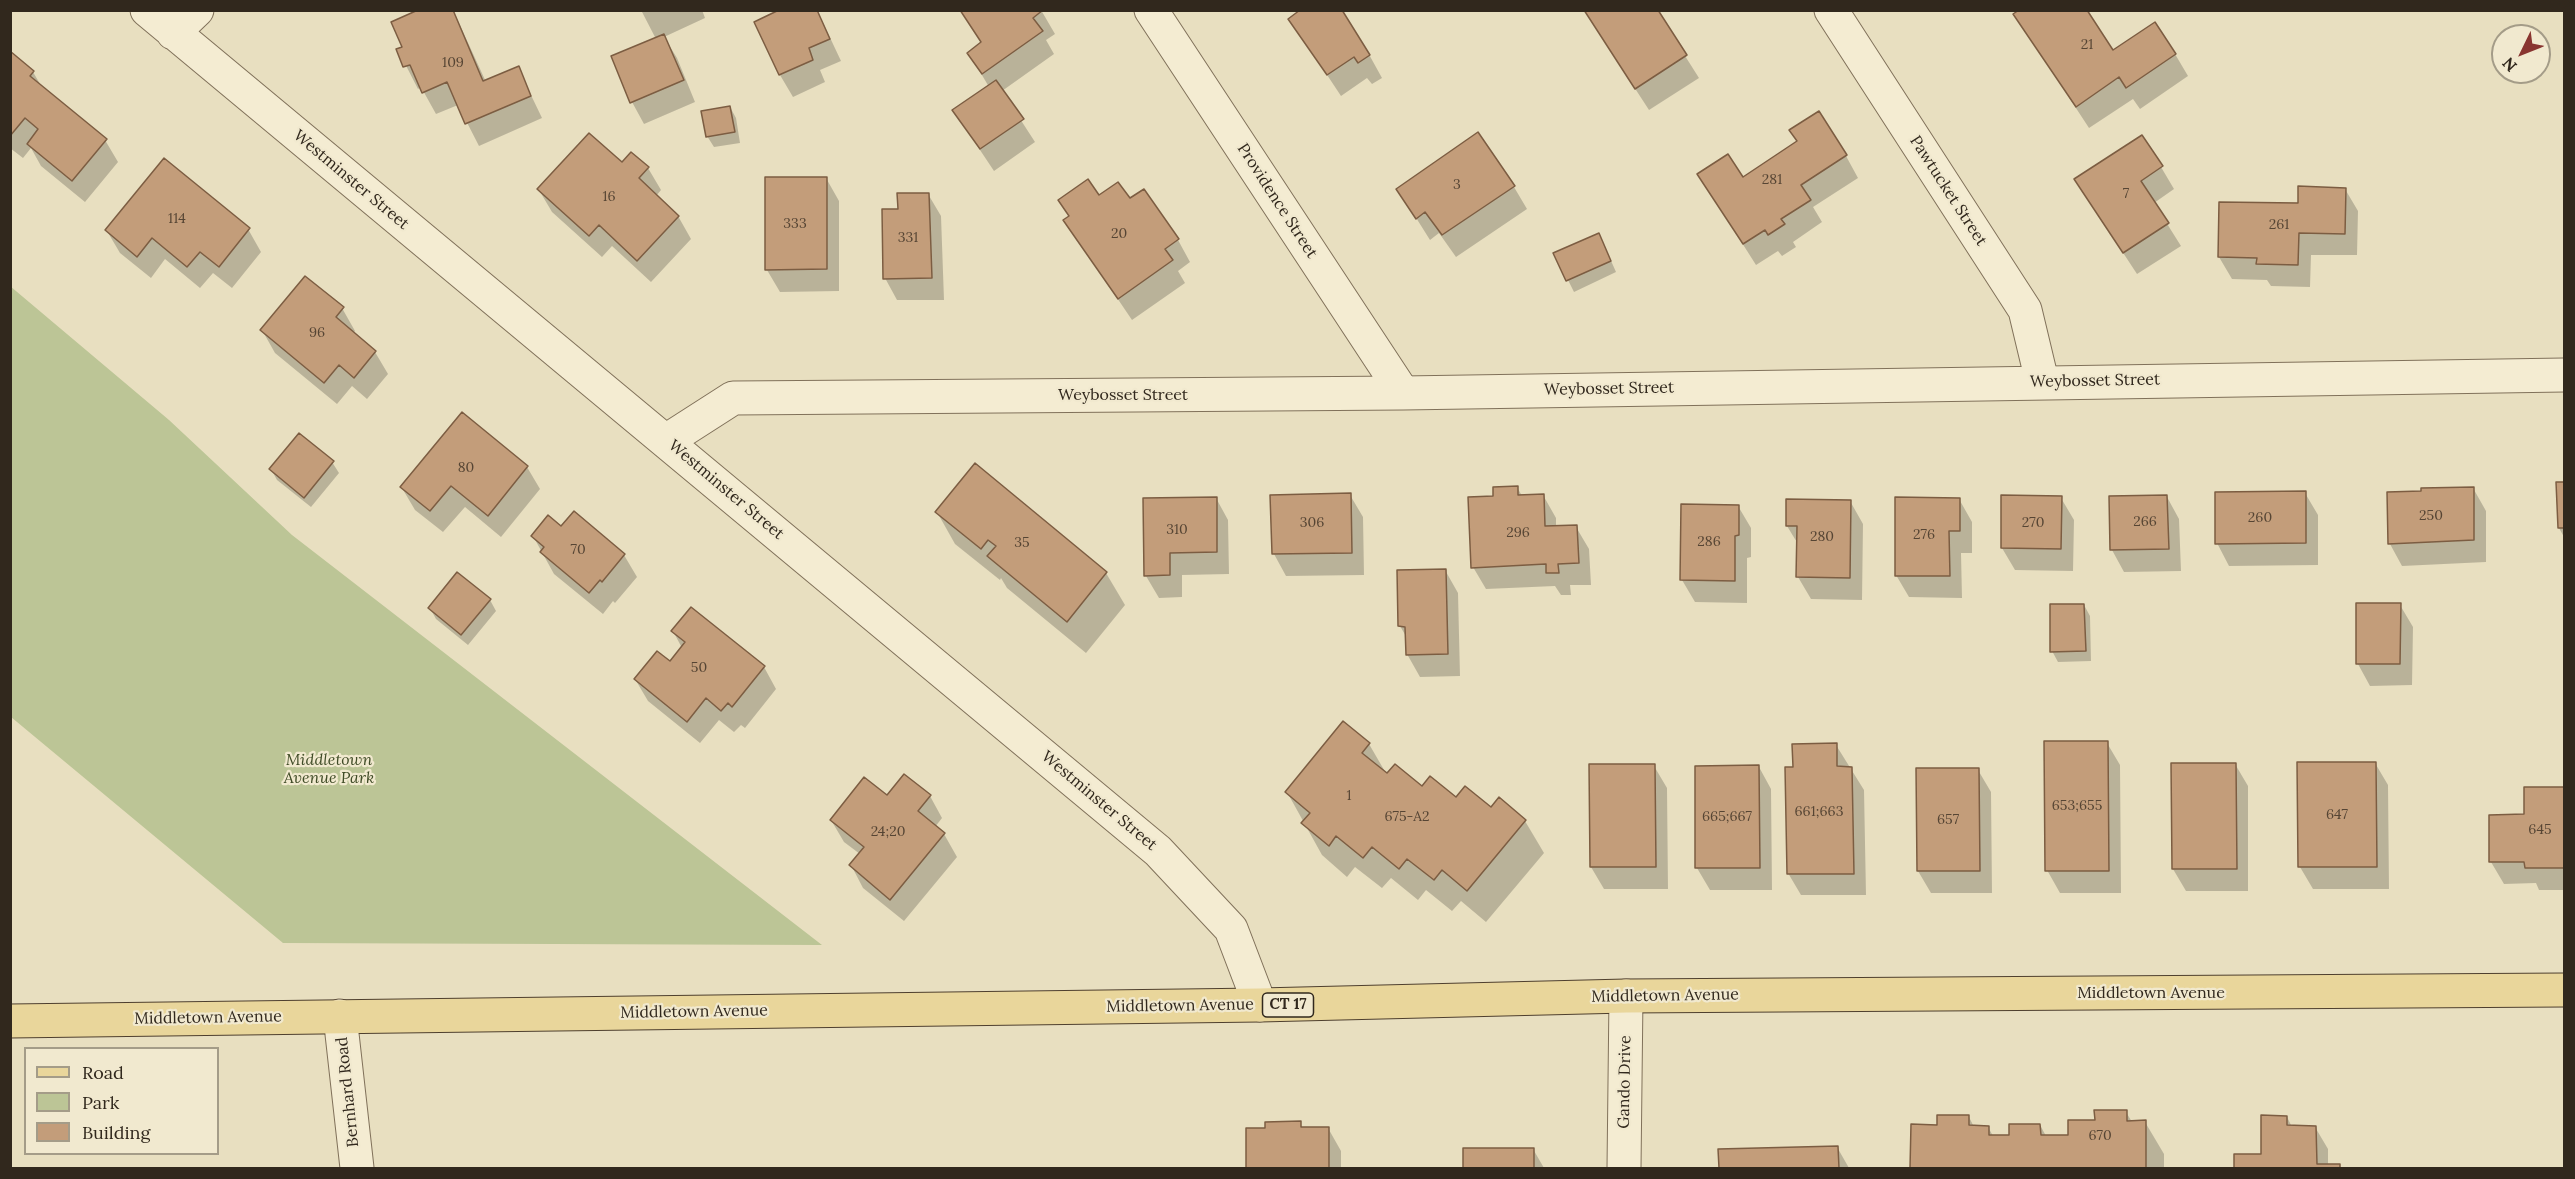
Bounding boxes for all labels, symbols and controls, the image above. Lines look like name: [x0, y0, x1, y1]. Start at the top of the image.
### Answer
north arrow: [2491, 24, 2551, 84]
house number: 21: [2081, 37, 2093, 53]
text: N: [2498, 54, 2521, 76]
house number: 109: [442, 55, 464, 71]
street label: Westminster Street: [289, 126, 413, 234]
street label: Pawtucket Street: [1905, 132, 1991, 250]
street label: Providence Street: [1233, 140, 1321, 262]
house number: 281: [1762, 172, 1782, 188]
house number: 3: [1453, 177, 1461, 193]
house number: 7: [2123, 186, 2129, 202]
house number: 16: [602, 189, 616, 205]
house number: 114: [168, 211, 186, 227]
house number: 333: [783, 216, 807, 232]
house number: 261: [2269, 217, 2289, 233]
house number: 20: [1111, 226, 1127, 242]
house number: 331: [898, 230, 918, 246]
house number: 96: [309, 325, 325, 341]
street label: Weybosset Street: [2030, 370, 2160, 392]
street label: Weybosset Street: [1544, 378, 1674, 400]
street label: Weybosset Street: [1058, 385, 1188, 405]
street label: Westminster Street: [664, 436, 788, 544]
house number: 80: [458, 460, 474, 476]
house number: 250: [2419, 508, 2443, 524]
house number: 260: [2248, 510, 2272, 526]
house number: 266: [2133, 514, 2157, 530]
house number: 306: [1300, 515, 1324, 531]
house number: 270: [2022, 515, 2044, 531]
house number: 310: [1166, 522, 1188, 538]
house number: 296: [1506, 525, 1530, 541]
house number: 276: [1913, 527, 1935, 543]
house number: 280: [1810, 529, 1834, 545]
house number: 286: [1697, 534, 1721, 550]
house number: 35: [1014, 535, 1030, 551]
house number: 70: [570, 542, 586, 558]
house number: 50: [691, 660, 707, 676]
street label: Westminster Street: [1037, 747, 1161, 855]
park label: Middletown Avenue Park: [284, 750, 374, 788]
house number: 1: [1346, 788, 1352, 804]
house number: 653;655: [2052, 798, 2102, 814]
house number: 661;663: [1795, 804, 1843, 820]
house number: 647: [2326, 807, 2348, 823]
house number: 675-A2: [1385, 809, 1429, 825]
house number: 665;667: [1702, 809, 1752, 825]
house number: 657: [1937, 812, 1959, 828]
house number: 645: [2528, 822, 2552, 838]
house number: 24;20: [871, 824, 905, 840]
street label: Middletown Avenue: [2077, 983, 2225, 1003]
street label: Middletown Avenue: [1591, 985, 1739, 1007]
road number: CT 17: [1262, 993, 1314, 1017]
street label: Middletown Avenue: [1106, 995, 1254, 1017]
street label: Middletown Avenue: [620, 1001, 768, 1023]
street label: Middletown Avenue: [134, 1007, 282, 1029]
street label: Gando Drive: [1615, 1035, 1635, 1129]
street label: Bernhard Road: [333, 1036, 363, 1148]
legend: [24, 1047, 219, 1155]
text: Road: [82, 1061, 124, 1084]
text: Park: [82, 1091, 119, 1114]
text: Building: [82, 1121, 150, 1144]
house number: 670: [2088, 1128, 2112, 1144]

